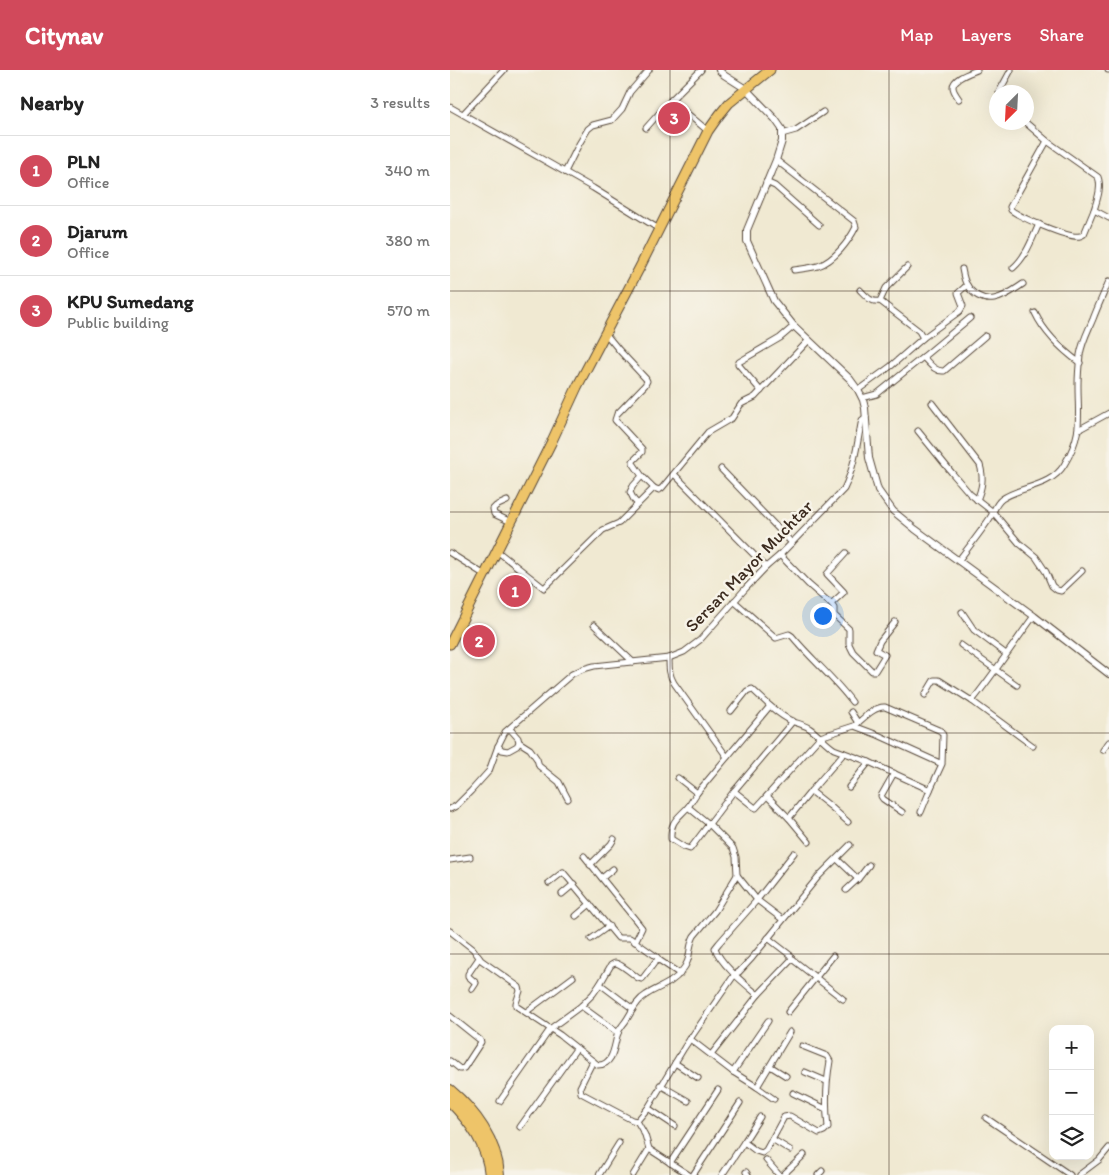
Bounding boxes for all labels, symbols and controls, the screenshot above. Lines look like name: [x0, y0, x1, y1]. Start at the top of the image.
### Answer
text: Citynav: [25, 21, 103, 50]
text: Map: [900, 24, 933, 46]
text: Layers: [961, 24, 1011, 46]
text: Share: [1039, 24, 1084, 46]
north arrow: [989, 85, 1034, 130]
text: Nearby: [20, 90, 84, 115]
text: 3 results: [370, 93, 430, 112]
pin: 3: [658, 99, 690, 137]
text: PLN: [67, 150, 100, 173]
text: 1: [32, 161, 40, 180]
text: 340 m: [385, 161, 430, 180]
text: Office: [67, 173, 109, 192]
text: Djarum: [67, 220, 128, 243]
text: 2: [32, 231, 40, 250]
text: 380 m: [386, 231, 430, 250]
text: Office: [67, 243, 109, 262]
text: KPU Sumedang: [67, 290, 194, 313]
text: 3: [32, 301, 40, 320]
text: 570 m: [387, 301, 430, 320]
text: Public building: [67, 313, 169, 332]
street label: Sersan Mayor Muchtar: [680, 495, 818, 636]
pin: 1: [499, 572, 531, 610]
your location: [810, 603, 836, 629]
pin: 2: [463, 622, 495, 660]
map controls: [1049, 1025, 1094, 1160]
button: +: [1049, 1025, 1094, 1070]
button: −: [1049, 1070, 1094, 1115]
button: layers: [1049, 1115, 1094, 1160]

